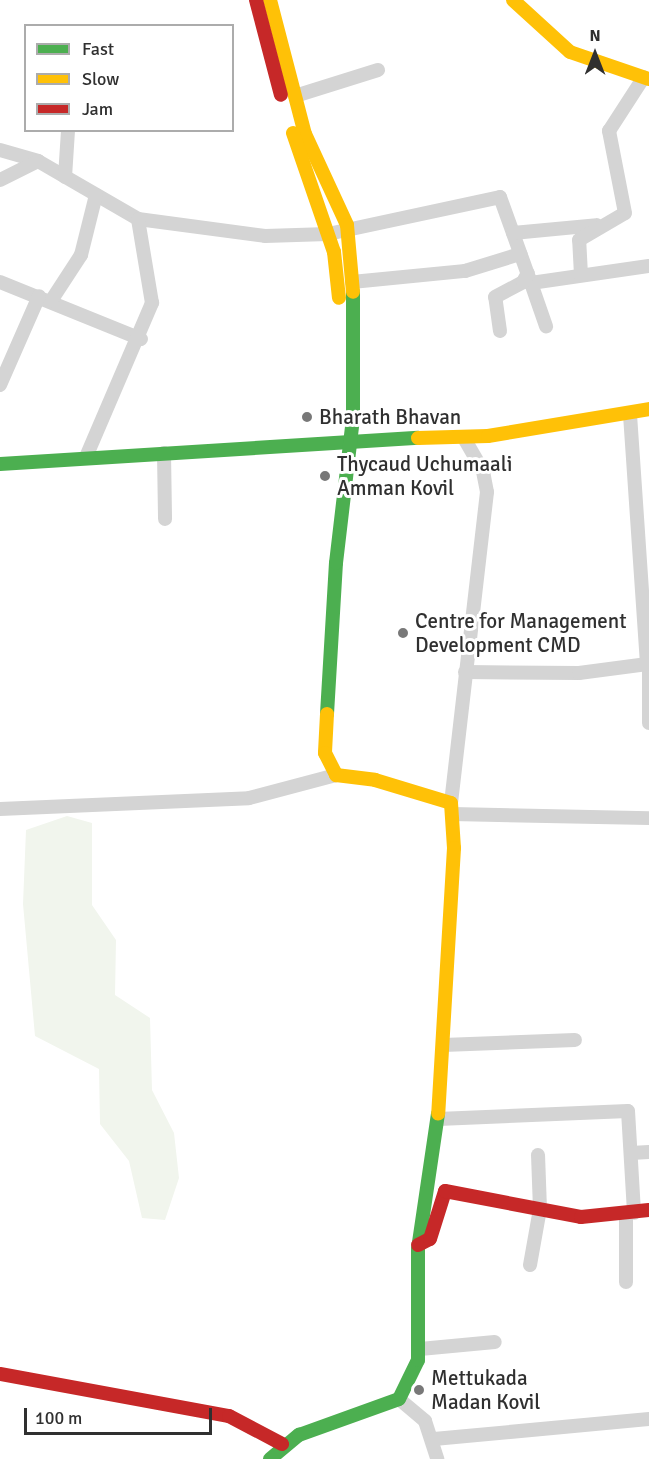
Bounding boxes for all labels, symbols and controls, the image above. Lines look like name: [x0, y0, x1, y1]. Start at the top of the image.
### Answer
legend: [24, 24, 234, 132]
north arrow: [565, 24, 625, 84]
text: N: [589, 26, 601, 46]
text: Fast: [82, 38, 114, 60]
text: Slow: [82, 68, 119, 90]
text: Jam: [82, 98, 113, 120]
place label: Bharath Bhavan: [319, 404, 461, 430]
marker: Bharath Bhavan: [300, 410, 314, 424]
place label: Thycaud Uchumaali Amman Kovil: [337, 451, 512, 501]
marker: Thycaud Uchumaali Amman Kovil: [318, 469, 332, 483]
place label: Centre for Management Development CMD: [415, 608, 627, 658]
marker: Centre for Management Development CMD: [396, 626, 410, 640]
place label: Mettukada Madan Kovil: [431, 1365, 540, 1415]
marker: Mettukada Madan Kovil: [412, 1383, 426, 1397]
scale bar: [27, 1396, 214, 1434]
text: 100 m: [35, 1407, 82, 1429]

